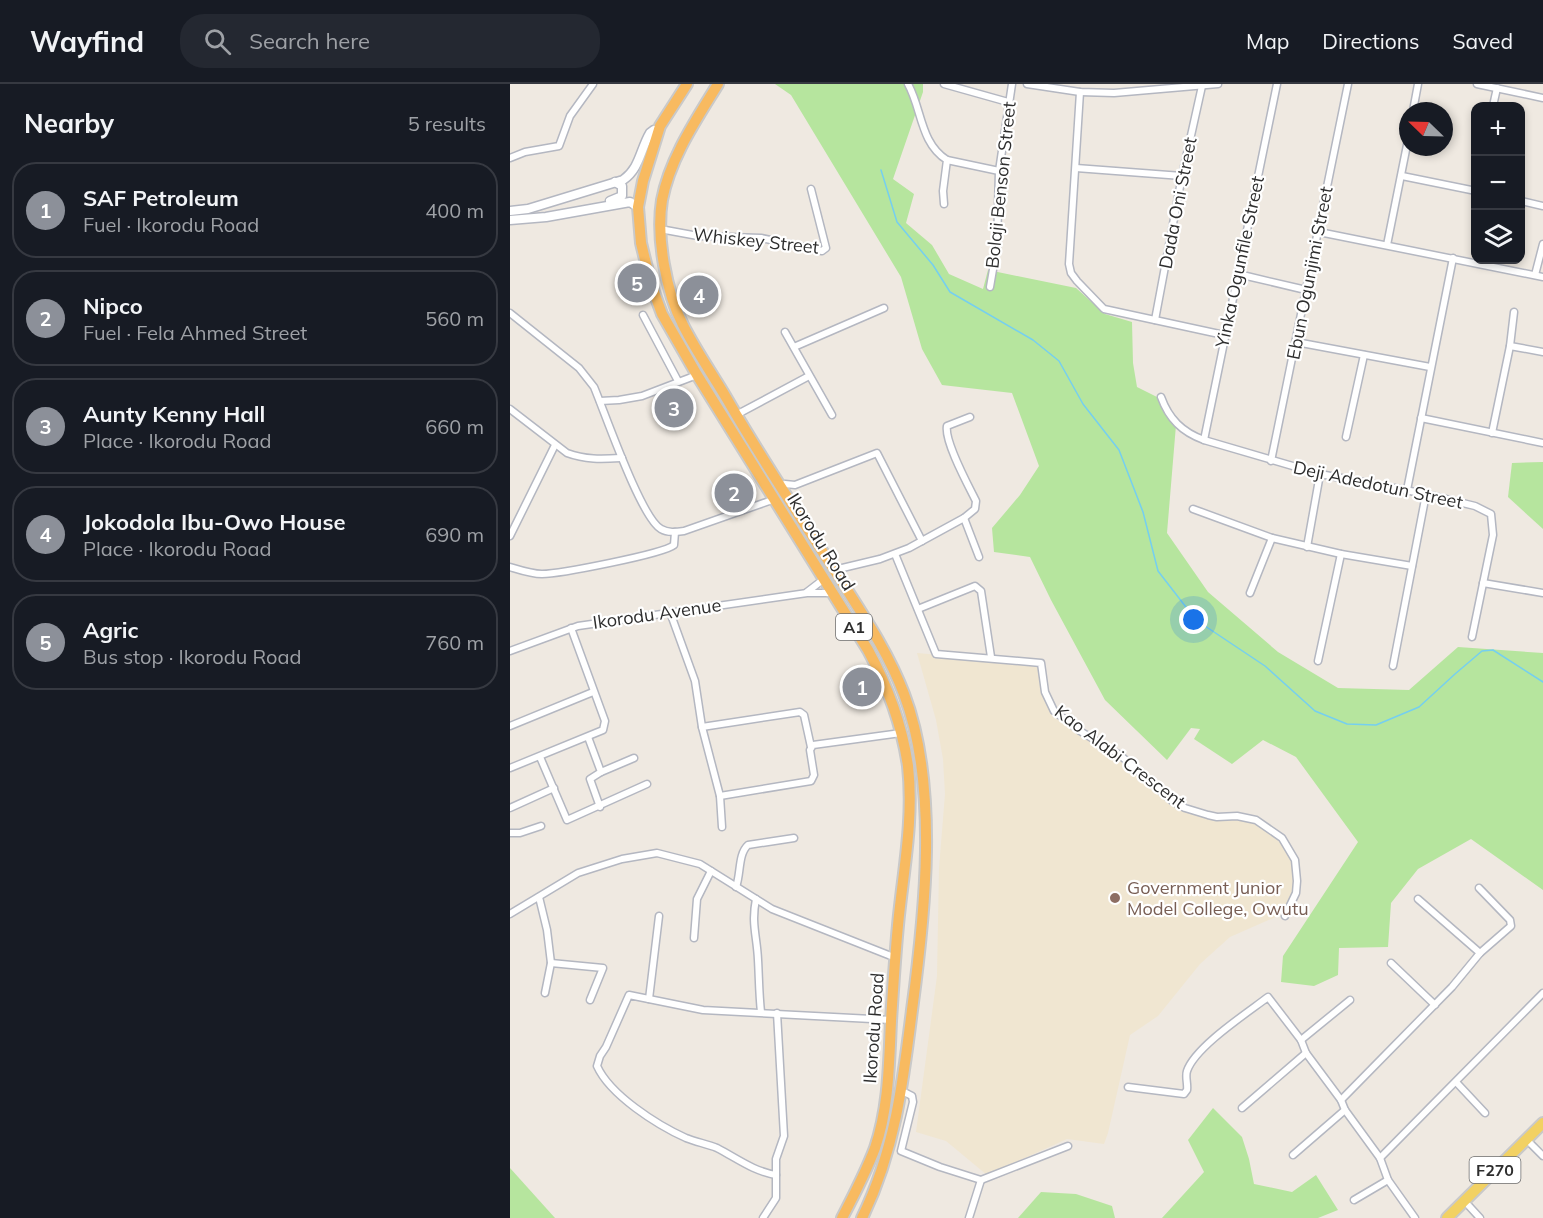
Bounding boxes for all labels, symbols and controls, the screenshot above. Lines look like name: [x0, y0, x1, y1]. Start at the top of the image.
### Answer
search box: [180, 14, 600, 68]
text: Wayfind: [30, 24, 144, 59]
icon: search: [201, 25, 234, 58]
text: Search here: [249, 27, 370, 55]
text: Map: [1246, 28, 1289, 54]
text: Directions: [1322, 28, 1419, 54]
text: Saved: [1452, 28, 1513, 54]
street label: Bolaji Benson Street: [980, 100, 1021, 270]
north arrow: [1399, 102, 1453, 156]
map controls: [1471, 102, 1525, 264]
button: +: [1471, 102, 1525, 156]
text: Nearby: [24, 107, 114, 140]
text: 5 results: [408, 111, 486, 136]
street label: Dada Oni Street: [1153, 135, 1202, 271]
button: −: [1471, 156, 1525, 210]
street label: Yinka Ogunfile Street: [1210, 174, 1269, 351]
text: SAF Petroleum: [83, 184, 239, 212]
street label: Ebun Ogunjimi Street: [1281, 184, 1338, 361]
text: 1: [40, 198, 52, 223]
text: 400 m: [425, 198, 484, 223]
button: layers: [1471, 210, 1525, 264]
text: Fuel · Ikorodu Road: [83, 212, 259, 237]
street label: Whiskey Street: [692, 222, 820, 259]
pin: 5: [618, 260, 656, 306]
pin: 4: [680, 272, 718, 318]
text: Nipco: [83, 292, 143, 320]
text: 2: [40, 306, 52, 331]
text: 560 m: [425, 306, 484, 331]
text: Fuel · Fela Ahmed Street: [83, 320, 307, 345]
pin: 3: [654, 386, 694, 430]
text: Aunty Kenny Hall: [83, 400, 265, 428]
text: 3: [40, 414, 52, 439]
text: 660 m: [425, 414, 484, 439]
text: Place · Ikorodu Road: [83, 428, 271, 453]
street label: Deji Adedotun Street: [1291, 455, 1465, 514]
pin: 2: [714, 470, 754, 516]
street label: Ikorodu Road: [782, 489, 861, 595]
text: Jokodola Ibu-Owo House: [83, 508, 345, 536]
text: 4: [40, 522, 52, 547]
text: 690 m: [425, 522, 484, 547]
text: Place · Ikorodu Road: [83, 536, 271, 561]
street label: Ikorodu Avenue: [591, 593, 723, 634]
your location: [1179, 605, 1208, 634]
road number: A1: [836, 614, 872, 640]
text: Agric: [83, 616, 139, 644]
text: 5: [40, 630, 52, 655]
text: 760 m: [425, 630, 484, 655]
text: Bus stop · Ikorodu Road: [83, 644, 301, 669]
pin: 1: [842, 664, 882, 710]
street label: Kao Alabi Crescent: [1050, 700, 1190, 813]
place label: Government Junior Model College, Owutu: [1127, 876, 1309, 920]
marker: Government Junior Model College, Owutu: [1108, 891, 1122, 905]
street label: Ikorodu Road: [858, 972, 889, 1084]
road number: F270: [1470, 1157, 1520, 1183]

